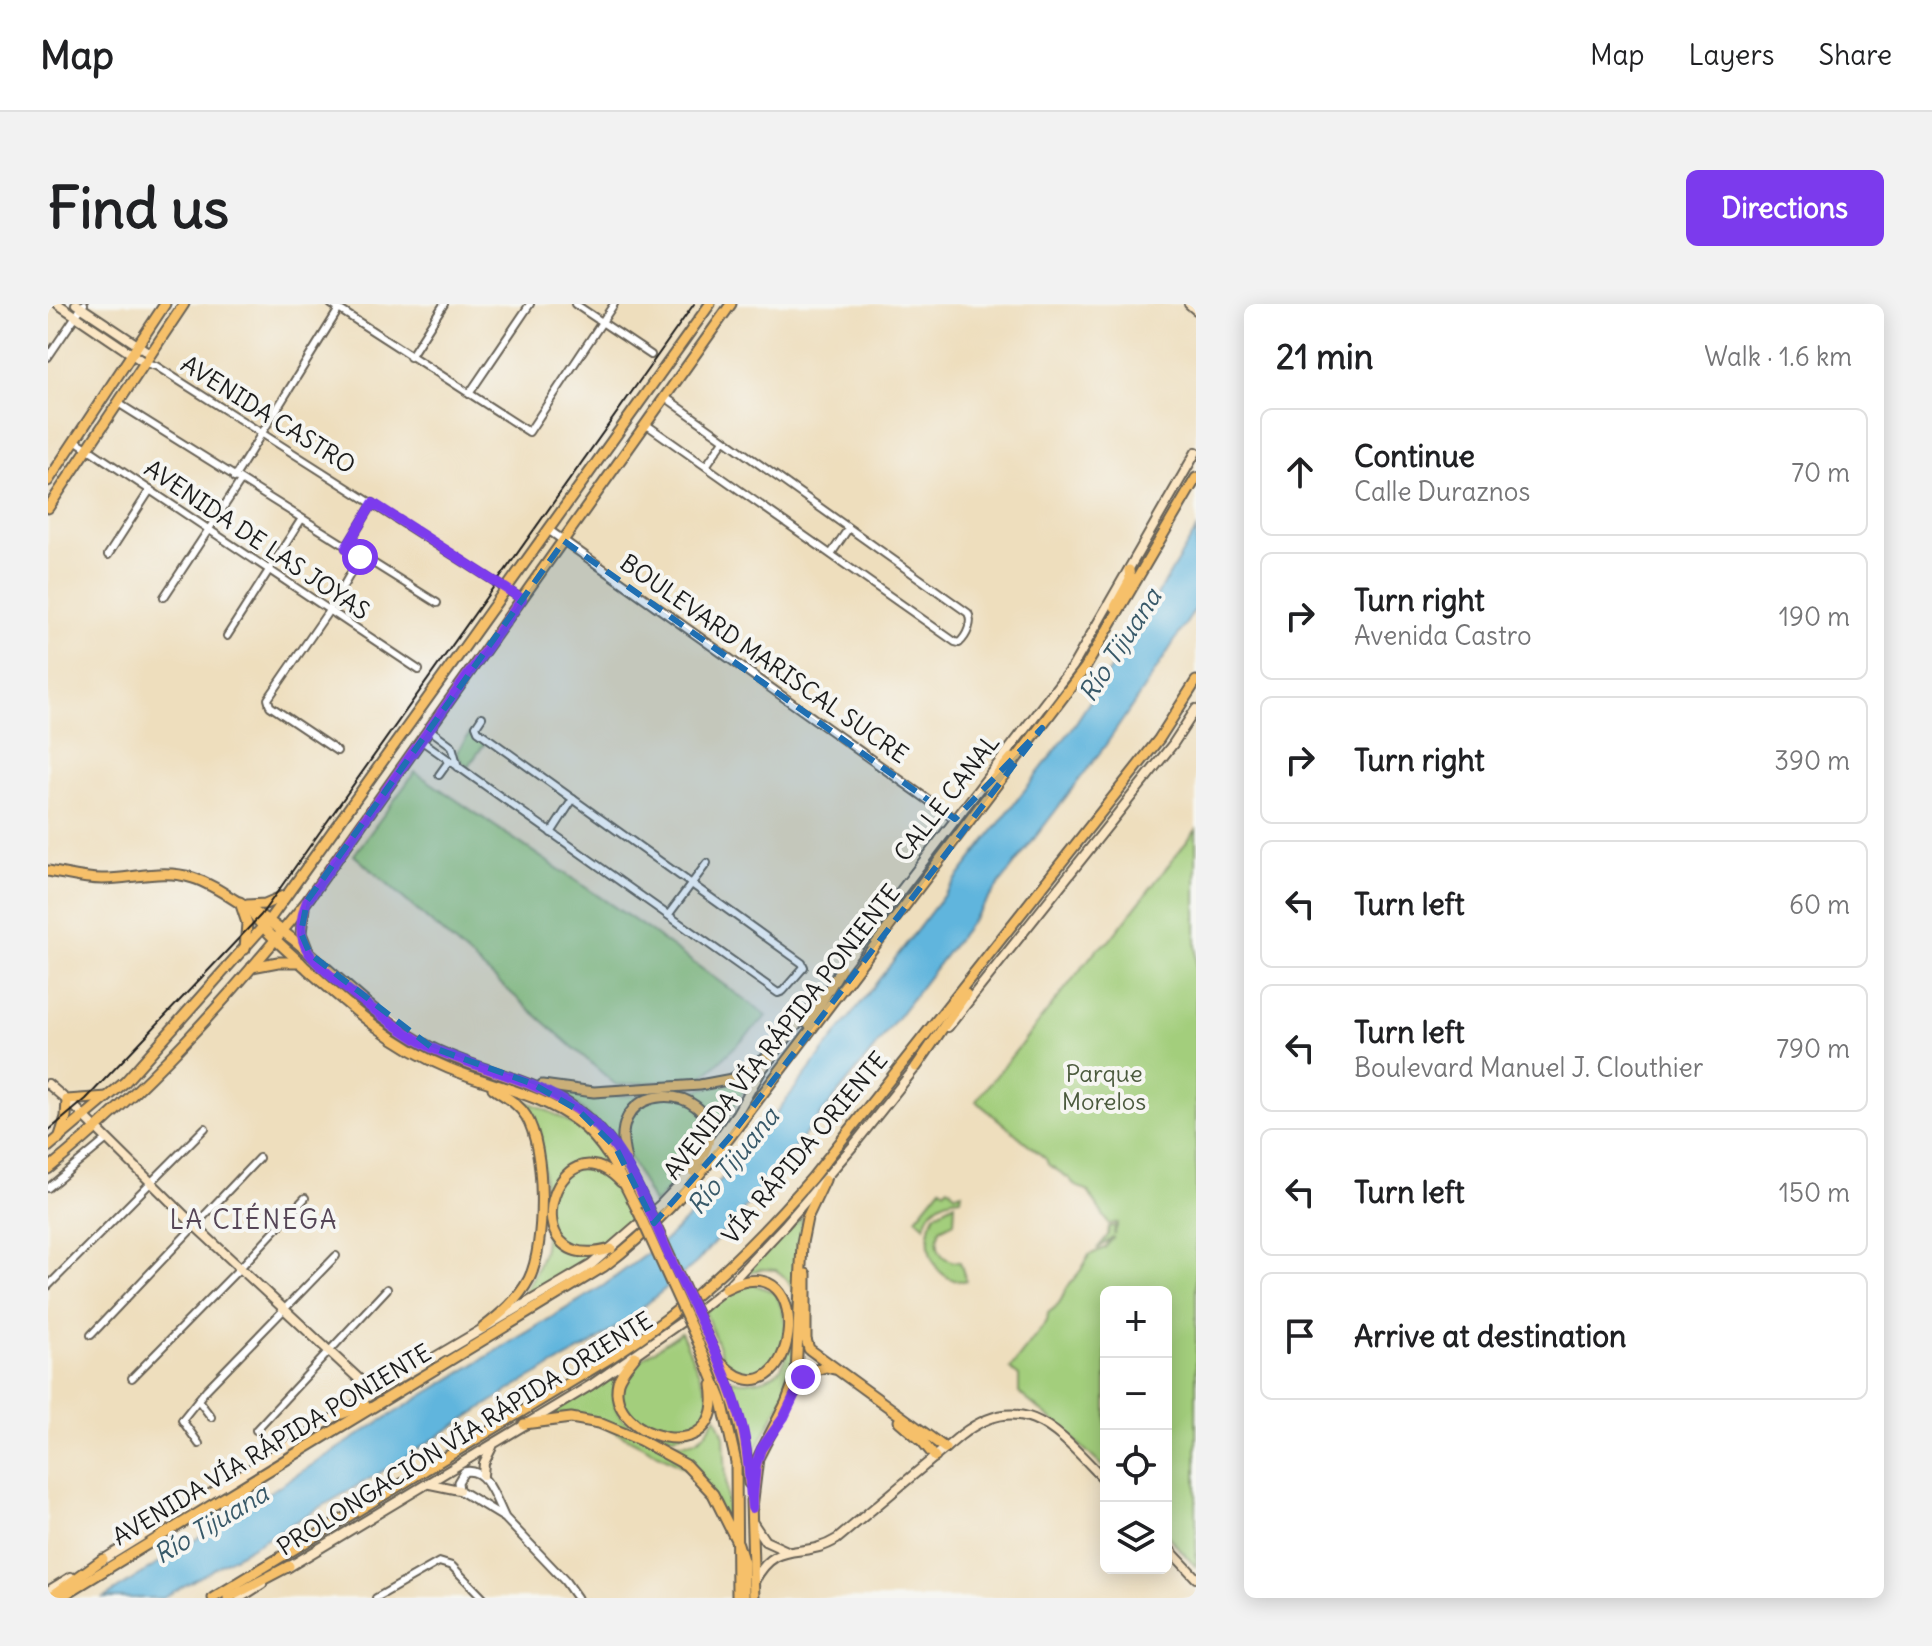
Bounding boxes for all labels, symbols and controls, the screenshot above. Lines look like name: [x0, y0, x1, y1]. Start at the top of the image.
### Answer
text: Map: [40, 32, 114, 79]
text: Map: [1590, 37, 1645, 73]
text: Layers: [1689, 37, 1775, 73]
text: Share: [1819, 37, 1892, 73]
button: Directions: [1686, 170, 1884, 246]
text: Find us: [48, 173, 229, 243]
text: 21 min: [1276, 335, 1373, 378]
text: Walk · 1.6 km: [1704, 340, 1852, 373]
street label: AVENIDA CASTRO: [176, 348, 361, 480]
text: Continue: [1354, 437, 1475, 475]
icon: ahead: [1278, 450, 1322, 494]
street label: AVENIDA DE LAS JOYAS: [139, 453, 376, 626]
text: 70 m: [1791, 456, 1850, 489]
text: Calle Duraznos: [1354, 475, 1530, 508]
route start: [342, 539, 378, 575]
street label: BOULEVARD MARISCAL SUCRE: [615, 547, 914, 769]
water label: Río Tijuana: [1071, 581, 1169, 707]
text: Turn right: [1354, 581, 1485, 619]
icon: right: [1278, 594, 1322, 638]
text: 190 m: [1779, 600, 1850, 633]
text: Avenida Castro: [1354, 619, 1532, 652]
street label: CALLE CANAL: [887, 728, 1005, 867]
icon: right: [1278, 738, 1322, 782]
text: Turn right: [1354, 741, 1485, 779]
text: 390 m: [1774, 744, 1850, 777]
street label: AVENIDA VÍA RÁPIDA PONIENTE: [657, 878, 906, 1185]
icon: left: [1278, 882, 1322, 926]
text: Turn left: [1354, 885, 1465, 923]
text: 60 m: [1789, 888, 1850, 921]
text: Turn left: [1354, 1013, 1465, 1051]
icon: left: [1278, 1026, 1322, 1070]
text: 790 m: [1776, 1032, 1850, 1065]
street label: VÍA RÁPIDA ORIENTE: [715, 1045, 893, 1250]
text: Boulevard Manuel J. Clouthier: [1354, 1051, 1703, 1084]
park label: Parque Morelos: [1062, 1058, 1146, 1116]
water label: Río Tijuana: [679, 1100, 786, 1221]
icon: left: [1278, 1170, 1322, 1214]
text: Turn left: [1354, 1173, 1465, 1211]
text: 150 m: [1779, 1176, 1850, 1209]
district label: LA CIÉNEGA: [169, 1202, 339, 1236]
map controls: [1100, 1286, 1172, 1574]
button: +: [1100, 1286, 1172, 1358]
street label: PROLONGACIÓN VÍA RÁPIDA ORIENTE: [271, 1305, 658, 1562]
icon: arrive: [1278, 1314, 1322, 1358]
text: Arrive at destination: [1354, 1317, 1626, 1355]
street label: AVENIDA VÍA RÁPIDA PONIENTE: [107, 1337, 436, 1551]
button: −: [1100, 1358, 1172, 1430]
route end: [785, 1359, 821, 1395]
button: locate: [1100, 1430, 1172, 1502]
water label: Río Tijuana: [147, 1476, 275, 1571]
button: layers: [1100, 1502, 1172, 1574]

